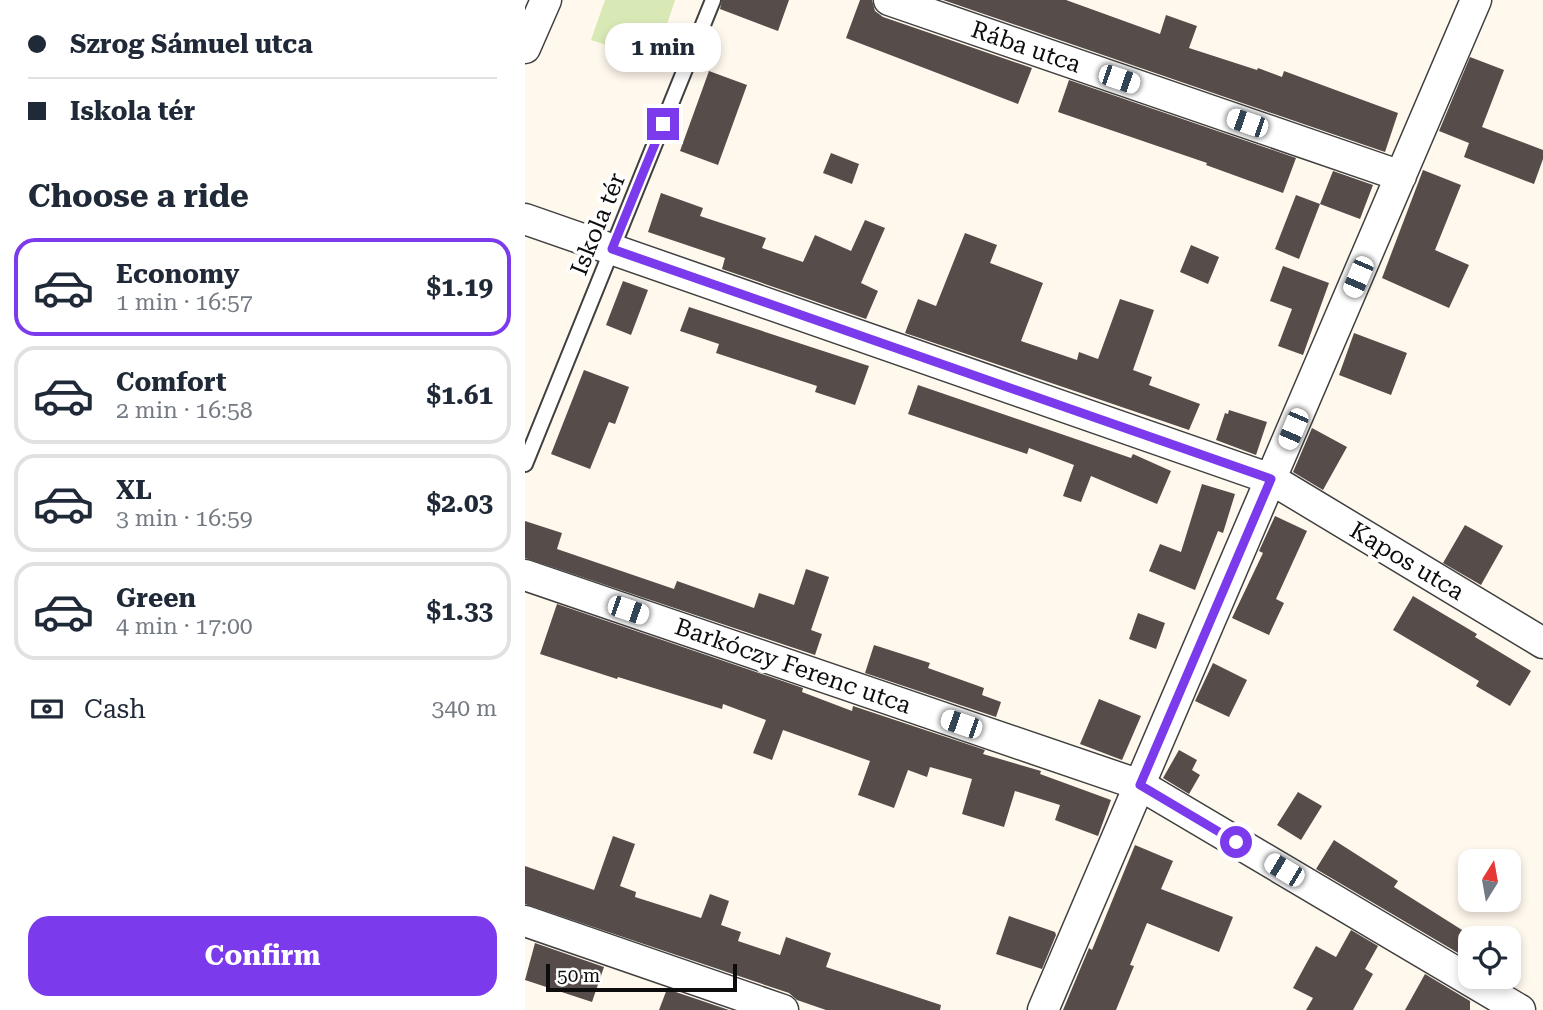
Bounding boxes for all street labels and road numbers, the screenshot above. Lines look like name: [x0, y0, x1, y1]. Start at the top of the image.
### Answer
street label: Rába utca: [968, 15, 1084, 79]
street label: Iskola tér: [565, 169, 631, 279]
street label: Kapos utca: [1345, 516, 1469, 606]
street label: Barkóczy Ferenc utca: [671, 612, 915, 720]

